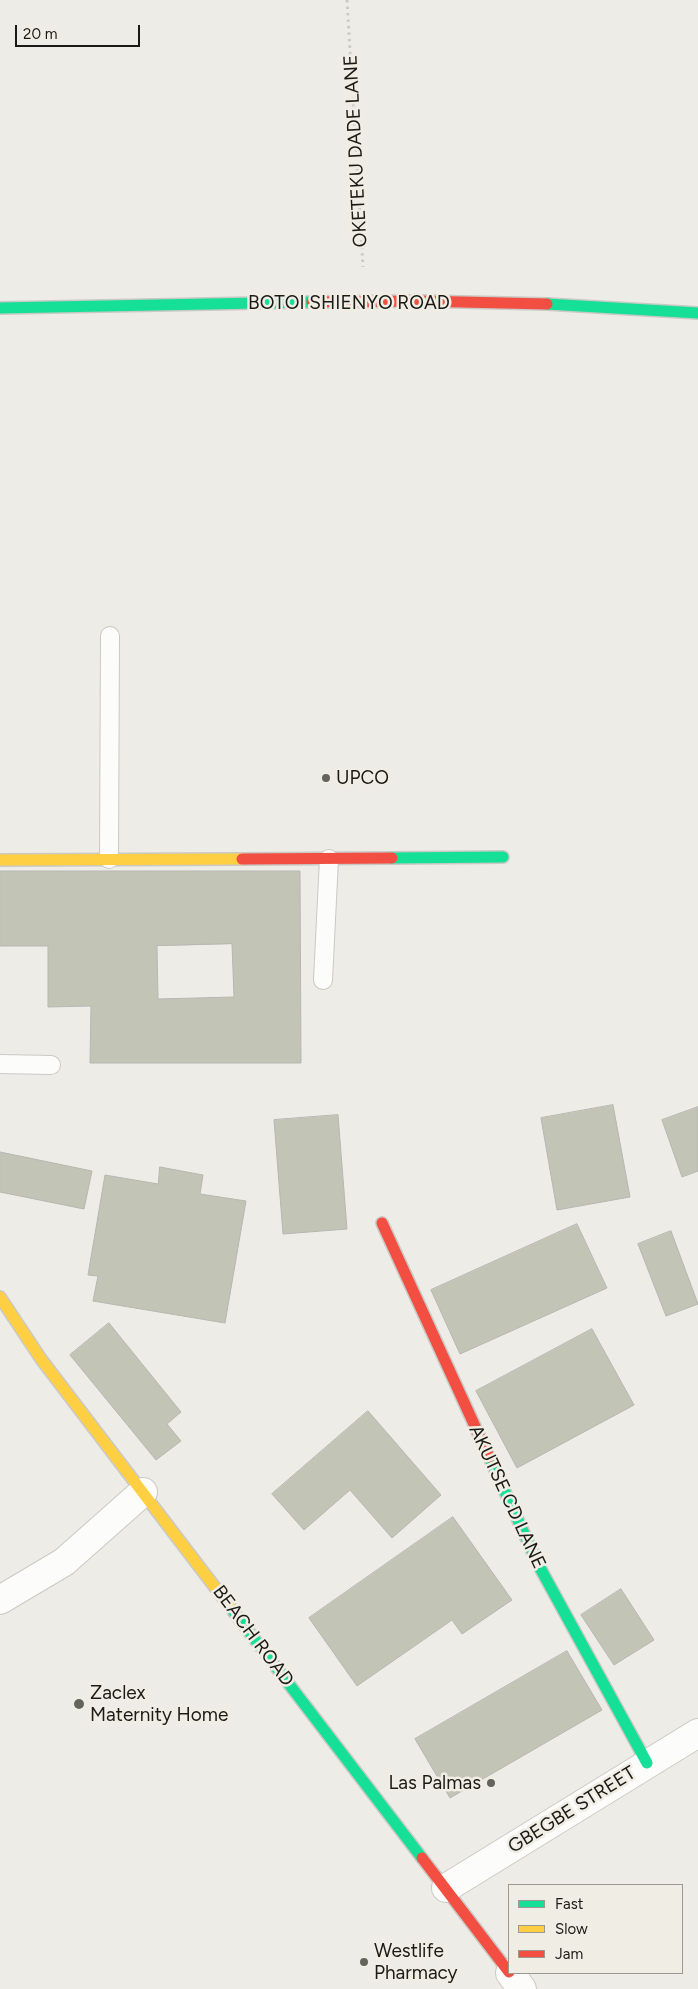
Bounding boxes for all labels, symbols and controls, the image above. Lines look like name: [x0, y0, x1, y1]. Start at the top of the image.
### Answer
scale bar: [18, 15, 142, 47]
text: 20 m: [23, 25, 57, 43]
street label: OKETEKU DADE LANE: [340, 54, 372, 248]
street label: BOTOI SHIENYO ROAD: [248, 292, 450, 314]
place label: UPCO: [336, 767, 389, 789]
marker: UPCO: [320, 772, 332, 784]
street label: AKUTSE CD LANE: [464, 1422, 550, 1572]
street label: BEACH ROAD: [208, 1581, 298, 1691]
place label: Zaclex Maternity Home: [90, 1682, 228, 1726]
marker: Zaclex Maternity Home: [72, 1697, 86, 1711]
street label: GBEGBE STREET: [504, 1762, 640, 1858]
place label: Las Palmas: [388, 1772, 481, 1794]
marker: Las Palmas: [485, 1777, 497, 1789]
legend: [508, 1884, 683, 1974]
text: Fast: [555, 1895, 583, 1913]
text: Slow: [555, 1920, 588, 1938]
place label: Westlife Pharmacy: [374, 1940, 458, 1984]
text: Jam: [555, 1945, 583, 1963]
marker: Westlife Pharmacy: [358, 1956, 370, 1968]

